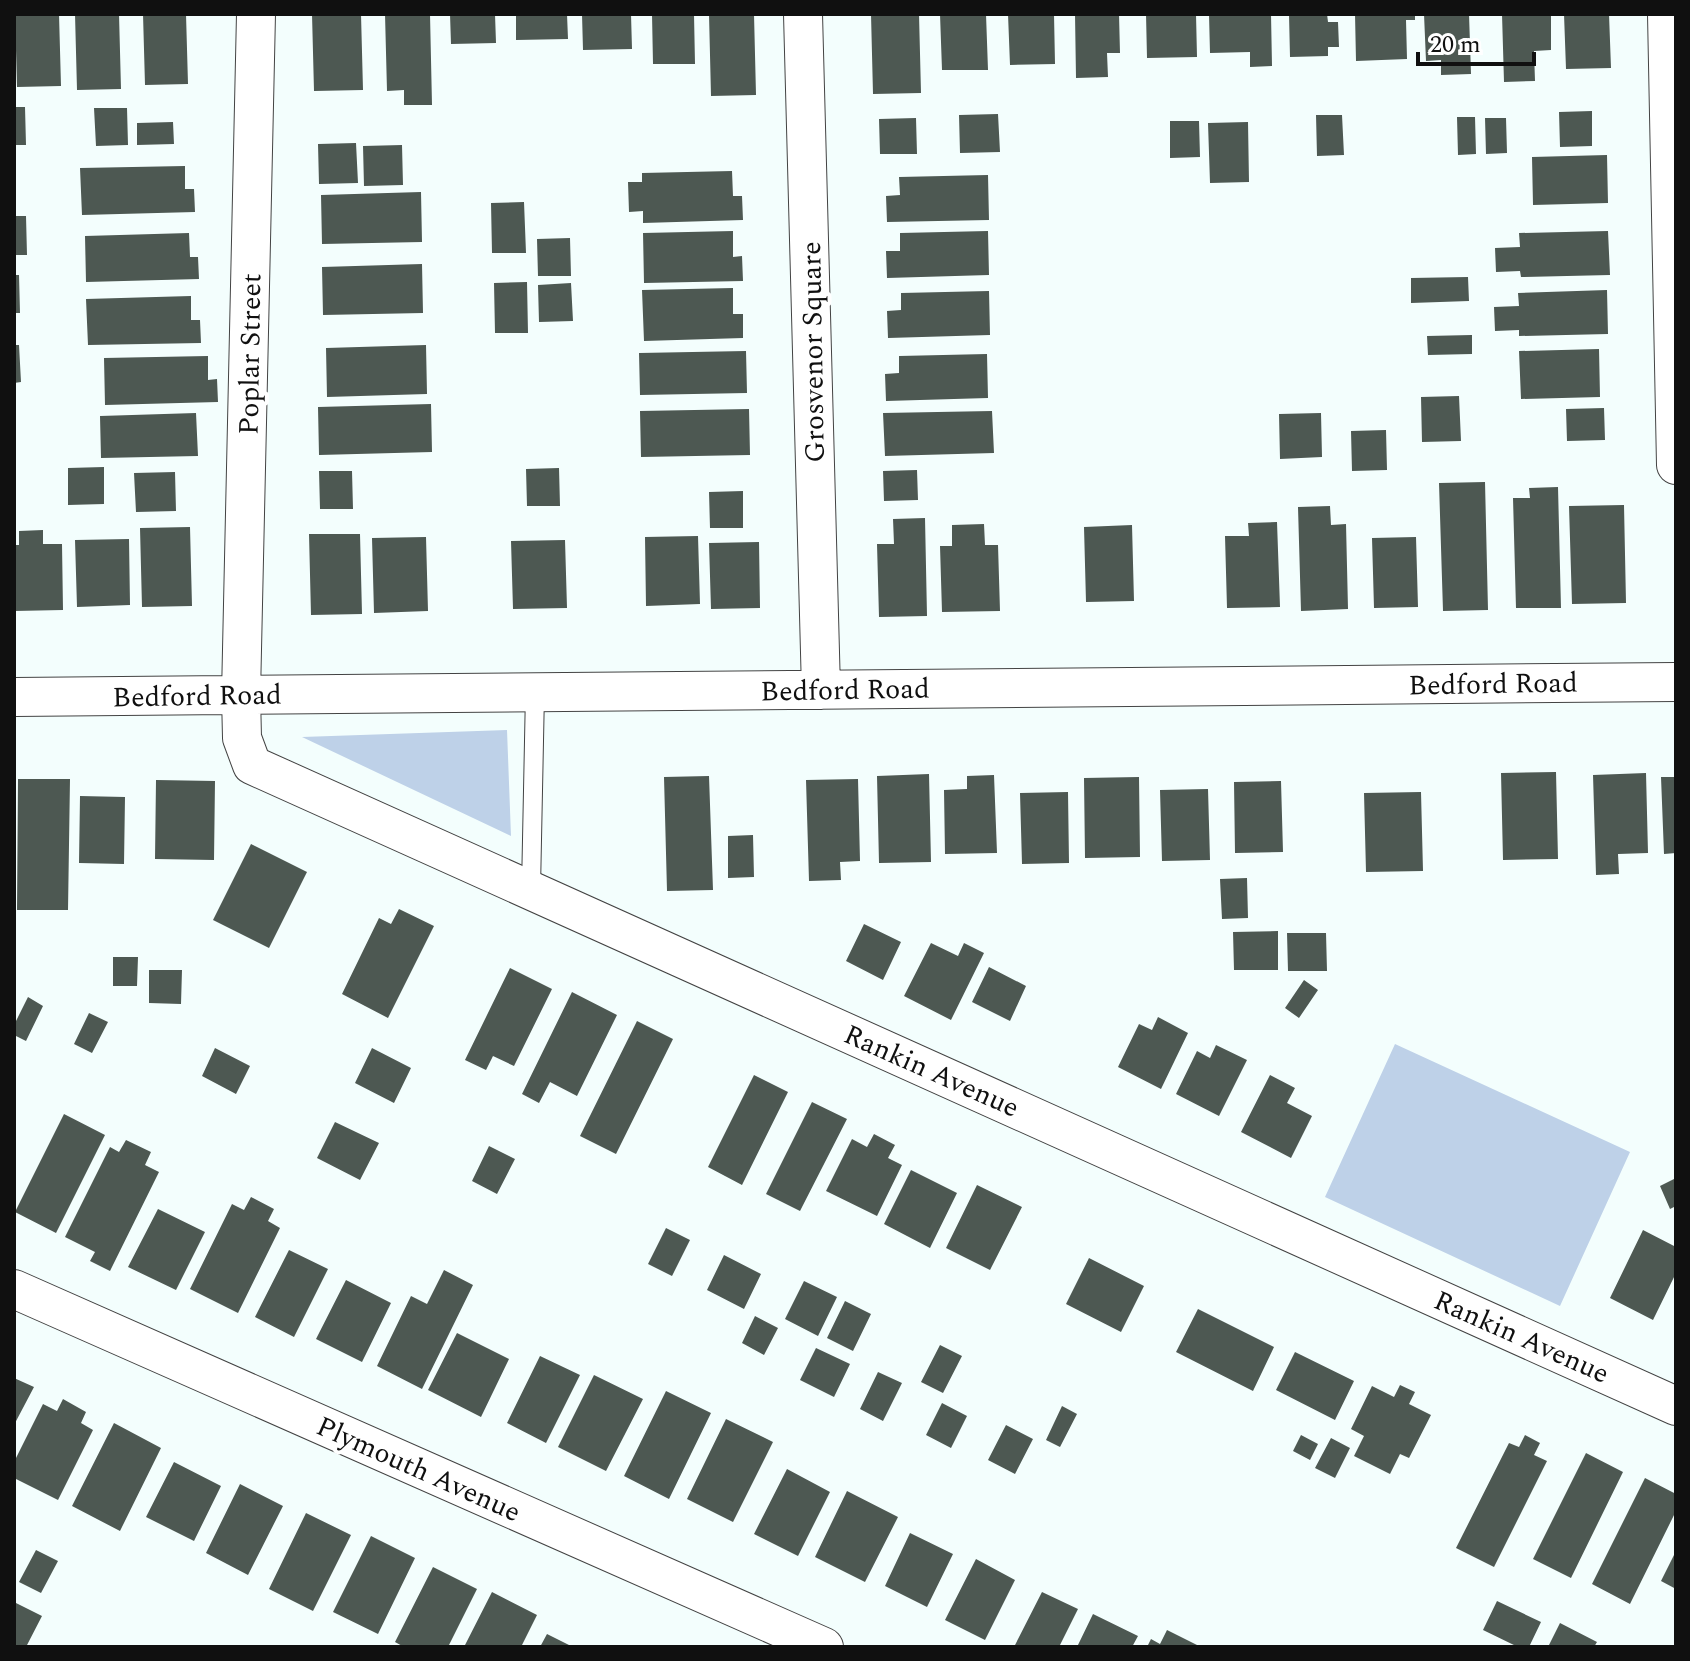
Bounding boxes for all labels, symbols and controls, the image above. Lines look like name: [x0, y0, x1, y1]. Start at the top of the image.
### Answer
scale bar: [1418, 16, 1534, 66]
text: 20 m: [1430, 27, 1481, 63]
street label: Grosvenor Square: [790, 241, 837, 463]
street label: Poplar Street: [228, 273, 273, 435]
street label: Bedford Road: [1408, 662, 1578, 707]
street label: Bedford Road: [760, 668, 930, 713]
street label: Bedford Road: [112, 674, 282, 719]
street label: Rankin Avenue: [837, 1013, 1026, 1129]
street label: Rankin Avenue: [1427, 1279, 1616, 1395]
street label: Plymouth Avenue: [309, 1405, 528, 1534]

